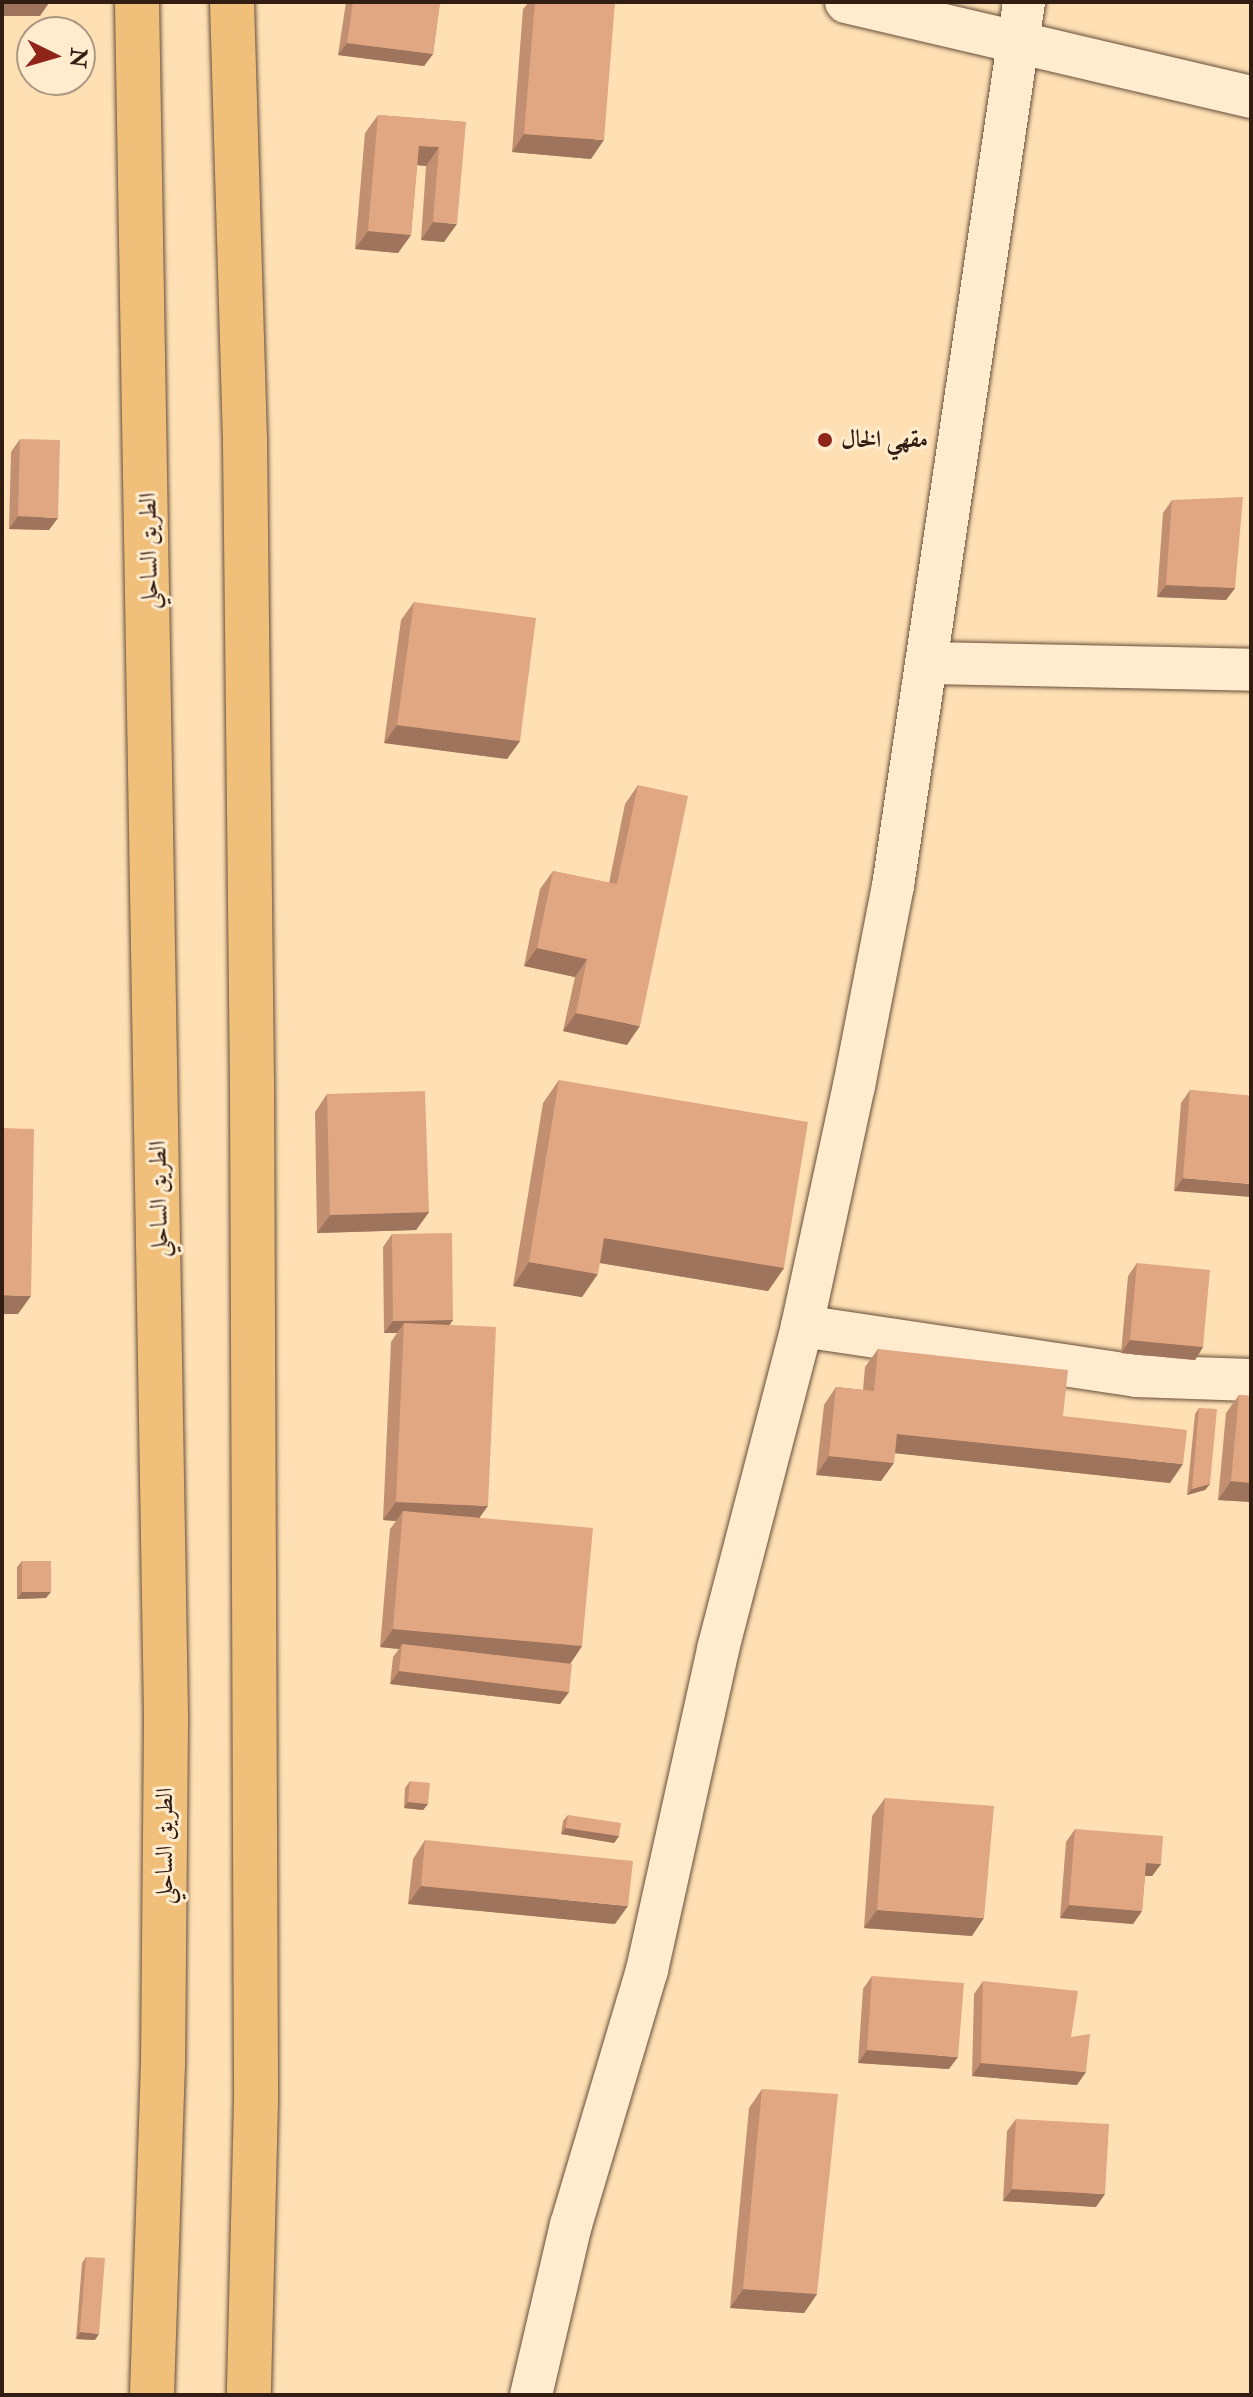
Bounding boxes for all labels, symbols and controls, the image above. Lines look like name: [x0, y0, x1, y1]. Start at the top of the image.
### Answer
north arrow: [16, 16, 96, 96]
text: N: [63, 47, 93, 69]
place label: مقهي الخال: [841, 426, 928, 454]
marker: مقهي الخال: [816, 431, 834, 449]
street label: الطريق الساحلي: [134, 492, 164, 610]
street label: الطريق الساحلي: [144, 1140, 174, 1258]
street label: الطريق الساحلي: [151, 1788, 179, 1904]

